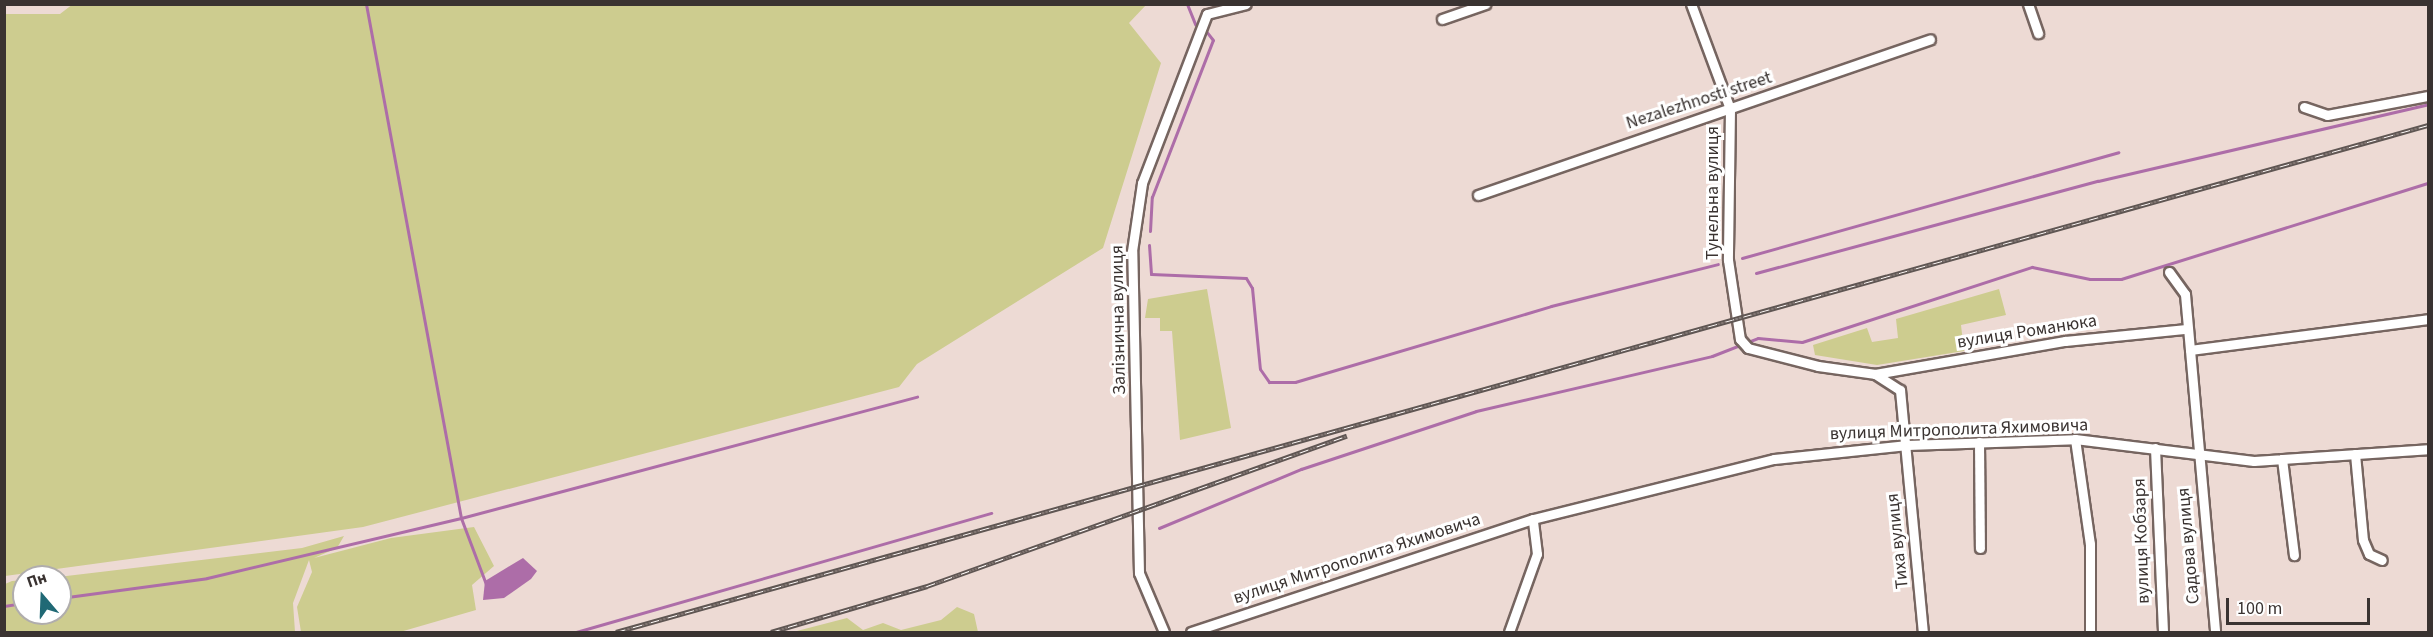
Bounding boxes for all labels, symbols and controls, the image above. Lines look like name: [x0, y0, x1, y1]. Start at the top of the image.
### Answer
street label: Nezalezhnosti street: [1623, 67, 1775, 135]
street label: Тунельна вулиця: [1702, 126, 1724, 260]
street label: Залізнична вулиця: [1107, 245, 1131, 395]
street label: вулиця Романюка: [1956, 310, 2098, 354]
street label: вулиця Митрополита Яхимовича: [1829, 415, 2089, 445]
street label: вулиця Кобзаря: [2129, 478, 2155, 604]
street label: Садова вулиця: [2173, 487, 2205, 605]
street label: Тиха вулиця: [1882, 492, 1914, 590]
street label: вулиця Митрополита Яхимовича: [1231, 509, 1483, 609]
north arrow: [12, 565, 72, 625]
text: Пн: [24, 566, 50, 594]
scale bar: [2229, 586, 2373, 624]
text: 100 m: [2237, 596, 2282, 621]

